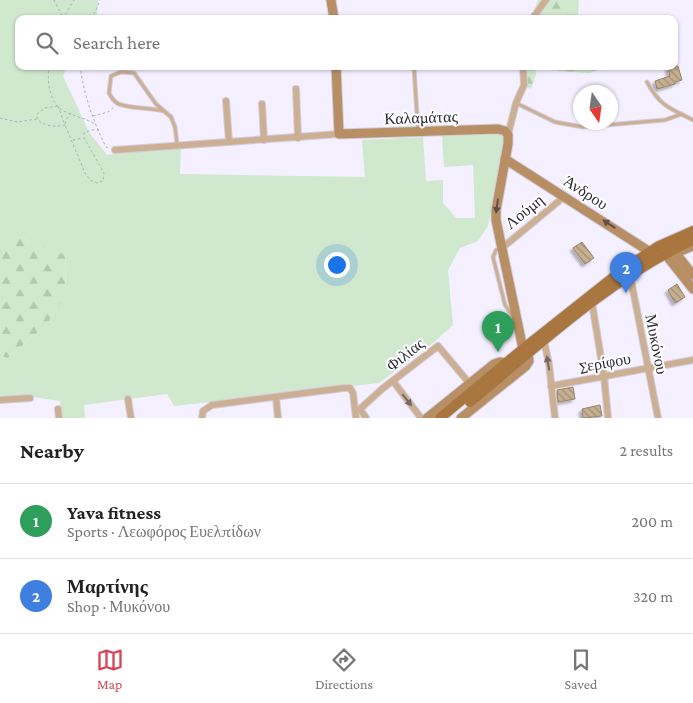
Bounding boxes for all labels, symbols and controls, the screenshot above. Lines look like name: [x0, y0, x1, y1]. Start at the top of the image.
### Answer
search box: [15, 15, 678, 70]
icon: search: [33, 29, 61, 57]
text: Search here: [73, 32, 160, 53]
north arrow: [573, 85, 618, 130]
street label: Καλαμάτας: [384, 108, 459, 128]
street label: Άνδρου: [560, 172, 611, 214]
street label: Λούμη: [502, 191, 548, 233]
one-way arrow: [492, 199, 500, 215]
one-way arrow: [603, 220, 616, 229]
your location: [324, 252, 350, 278]
pin: 2: [610, 252, 642, 293]
pin: 1: [482, 311, 514, 352]
street label: Μυκόνου: [642, 313, 671, 376]
street label: Φιλίας: [383, 334, 428, 374]
street label: Σερίφου: [578, 350, 632, 376]
one-way arrow: [544, 355, 552, 371]
one-way arrow: [402, 393, 412, 407]
text: Nearby: [20, 439, 84, 463]
text: 2 results: [620, 442, 673, 459]
text: Yava fitness: [67, 502, 161, 523]
text: 1: [33, 513, 39, 530]
text: 200 m: [631, 513, 673, 530]
text: Sports · Λεωφόρος Ευελπίδων: [67, 523, 261, 540]
text: Μαρτίνης: [67, 576, 148, 597]
text: 2: [32, 588, 40, 605]
text: 320 m: [633, 588, 673, 605]
text: Shop · Μυκόνου: [67, 598, 170, 615]
tab: Map: [96, 646, 124, 692]
tab: Directions: [315, 646, 373, 692]
tab: Saved: [564, 646, 597, 692]

